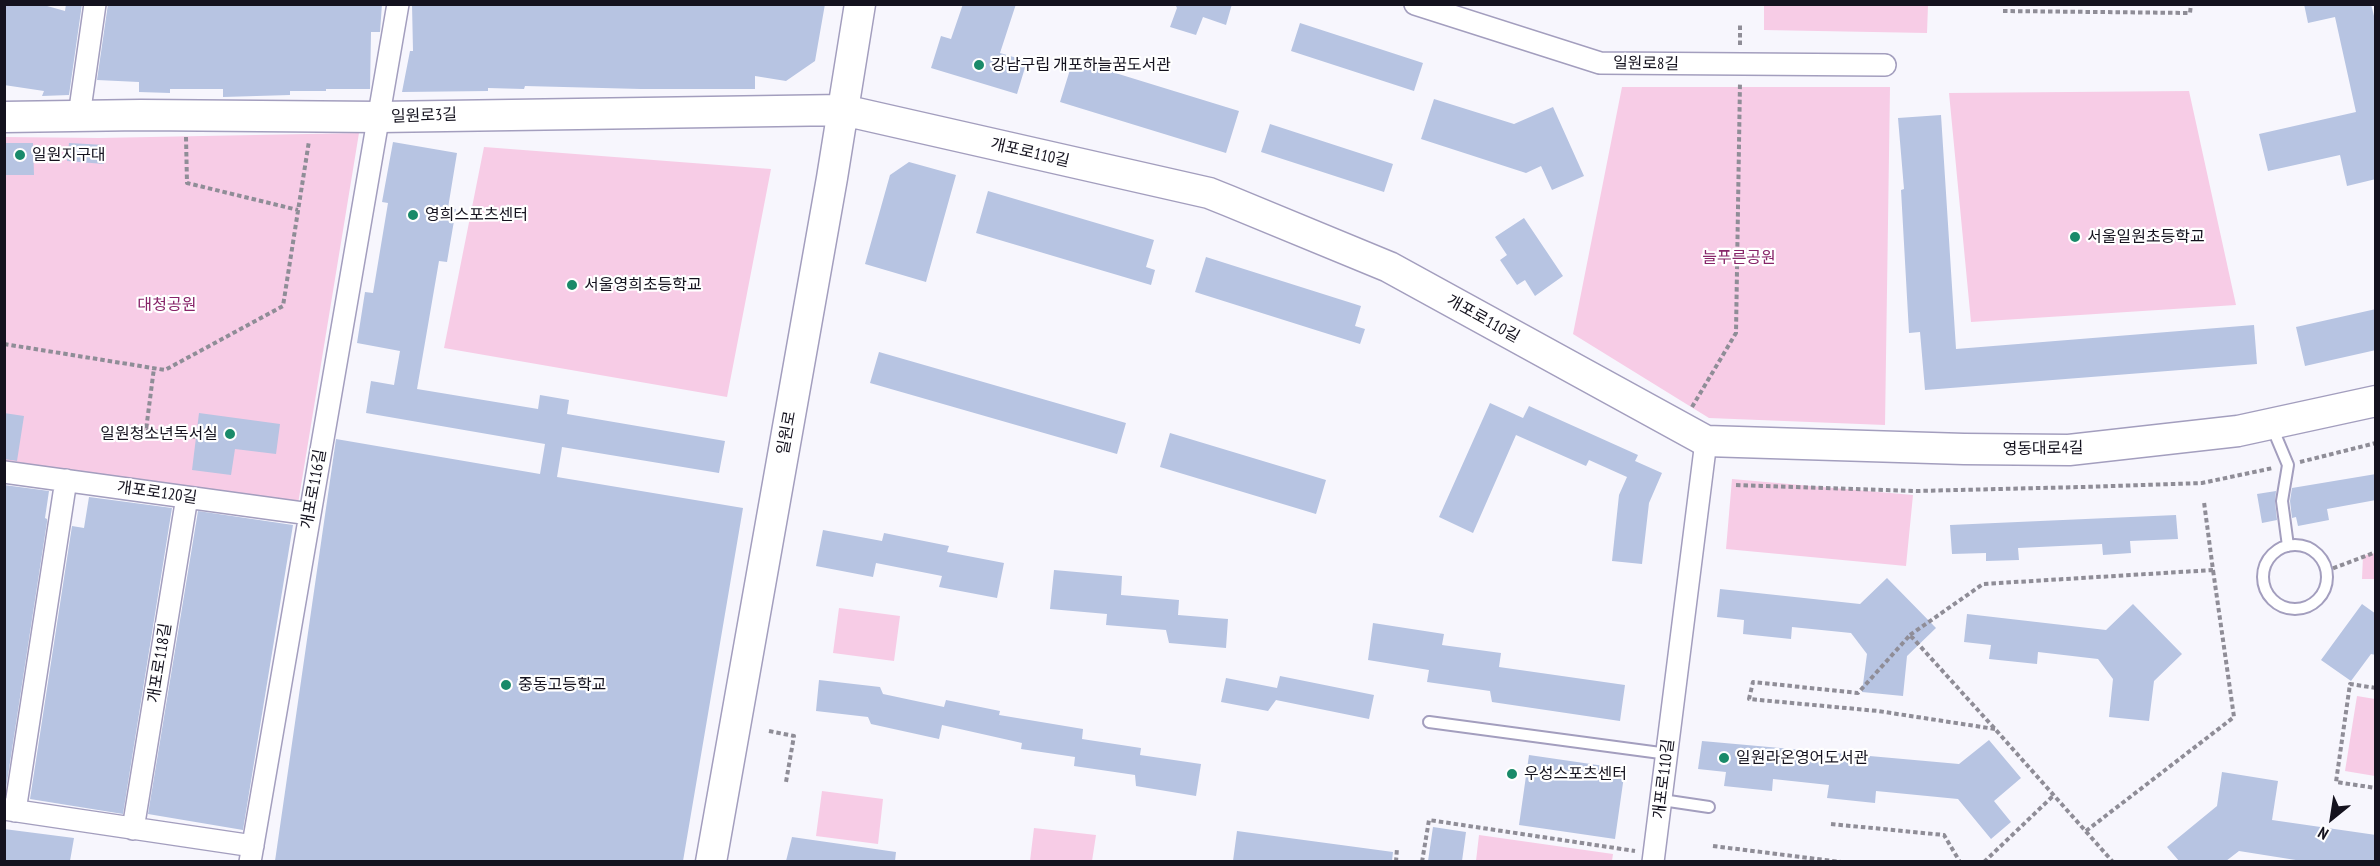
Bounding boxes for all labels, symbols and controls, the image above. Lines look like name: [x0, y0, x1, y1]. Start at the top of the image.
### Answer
street label: 일원로8길: [1613, 54, 1679, 74]
place label: 강남구립 개포하늘꿈도서관: [991, 55, 1171, 75]
marker: 강남구립 개포하늘꿈도서관: [972, 58, 986, 72]
street label: 일원로3길: [391, 105, 457, 127]
street label: 개포로110길: [989, 135, 1071, 171]
place label: 일원지구대: [32, 145, 106, 165]
marker: 일원지구대: [13, 148, 27, 162]
place label: 영희스포츠센터: [425, 205, 528, 225]
marker: 영희스포츠센터: [406, 208, 420, 222]
place label: 서울일원초등학교: [2087, 227, 2205, 247]
marker: 서울일원초등학교: [2068, 230, 2082, 244]
park label: 늘푸른공원: [1702, 248, 1776, 268]
place label: 서울영희초등학교: [584, 275, 702, 295]
marker: 서울영희초등학교: [565, 278, 579, 292]
street label: 개포로110길: [1443, 291, 1523, 347]
park label: 대청공원: [138, 295, 196, 315]
street label: 일원로: [774, 410, 800, 456]
place label: 일원청소년독서실: [100, 424, 218, 444]
marker: 일원청소년독서실: [223, 427, 237, 441]
street label: 영동대로4길: [2002, 439, 2084, 459]
street label: 개포로116길: [298, 448, 330, 530]
street label: 개포로120길: [116, 478, 198, 508]
street label: 개포로118길: [144, 622, 176, 704]
place label: 중동고등학교: [518, 675, 606, 695]
marker: 중동고등학교: [499, 678, 513, 692]
street label: 개포로110길: [1650, 738, 1678, 820]
place label: 일원라온영어도서관: [1736, 748, 1868, 768]
marker: 일원라온영어도서관: [1717, 751, 1731, 765]
place label: 우성스포츠센터: [1524, 764, 1627, 784]
marker: 우성스포츠센터: [1505, 767, 1519, 781]
north arrow: [2302, 788, 2362, 848]
text: N: [2314, 823, 2332, 844]

